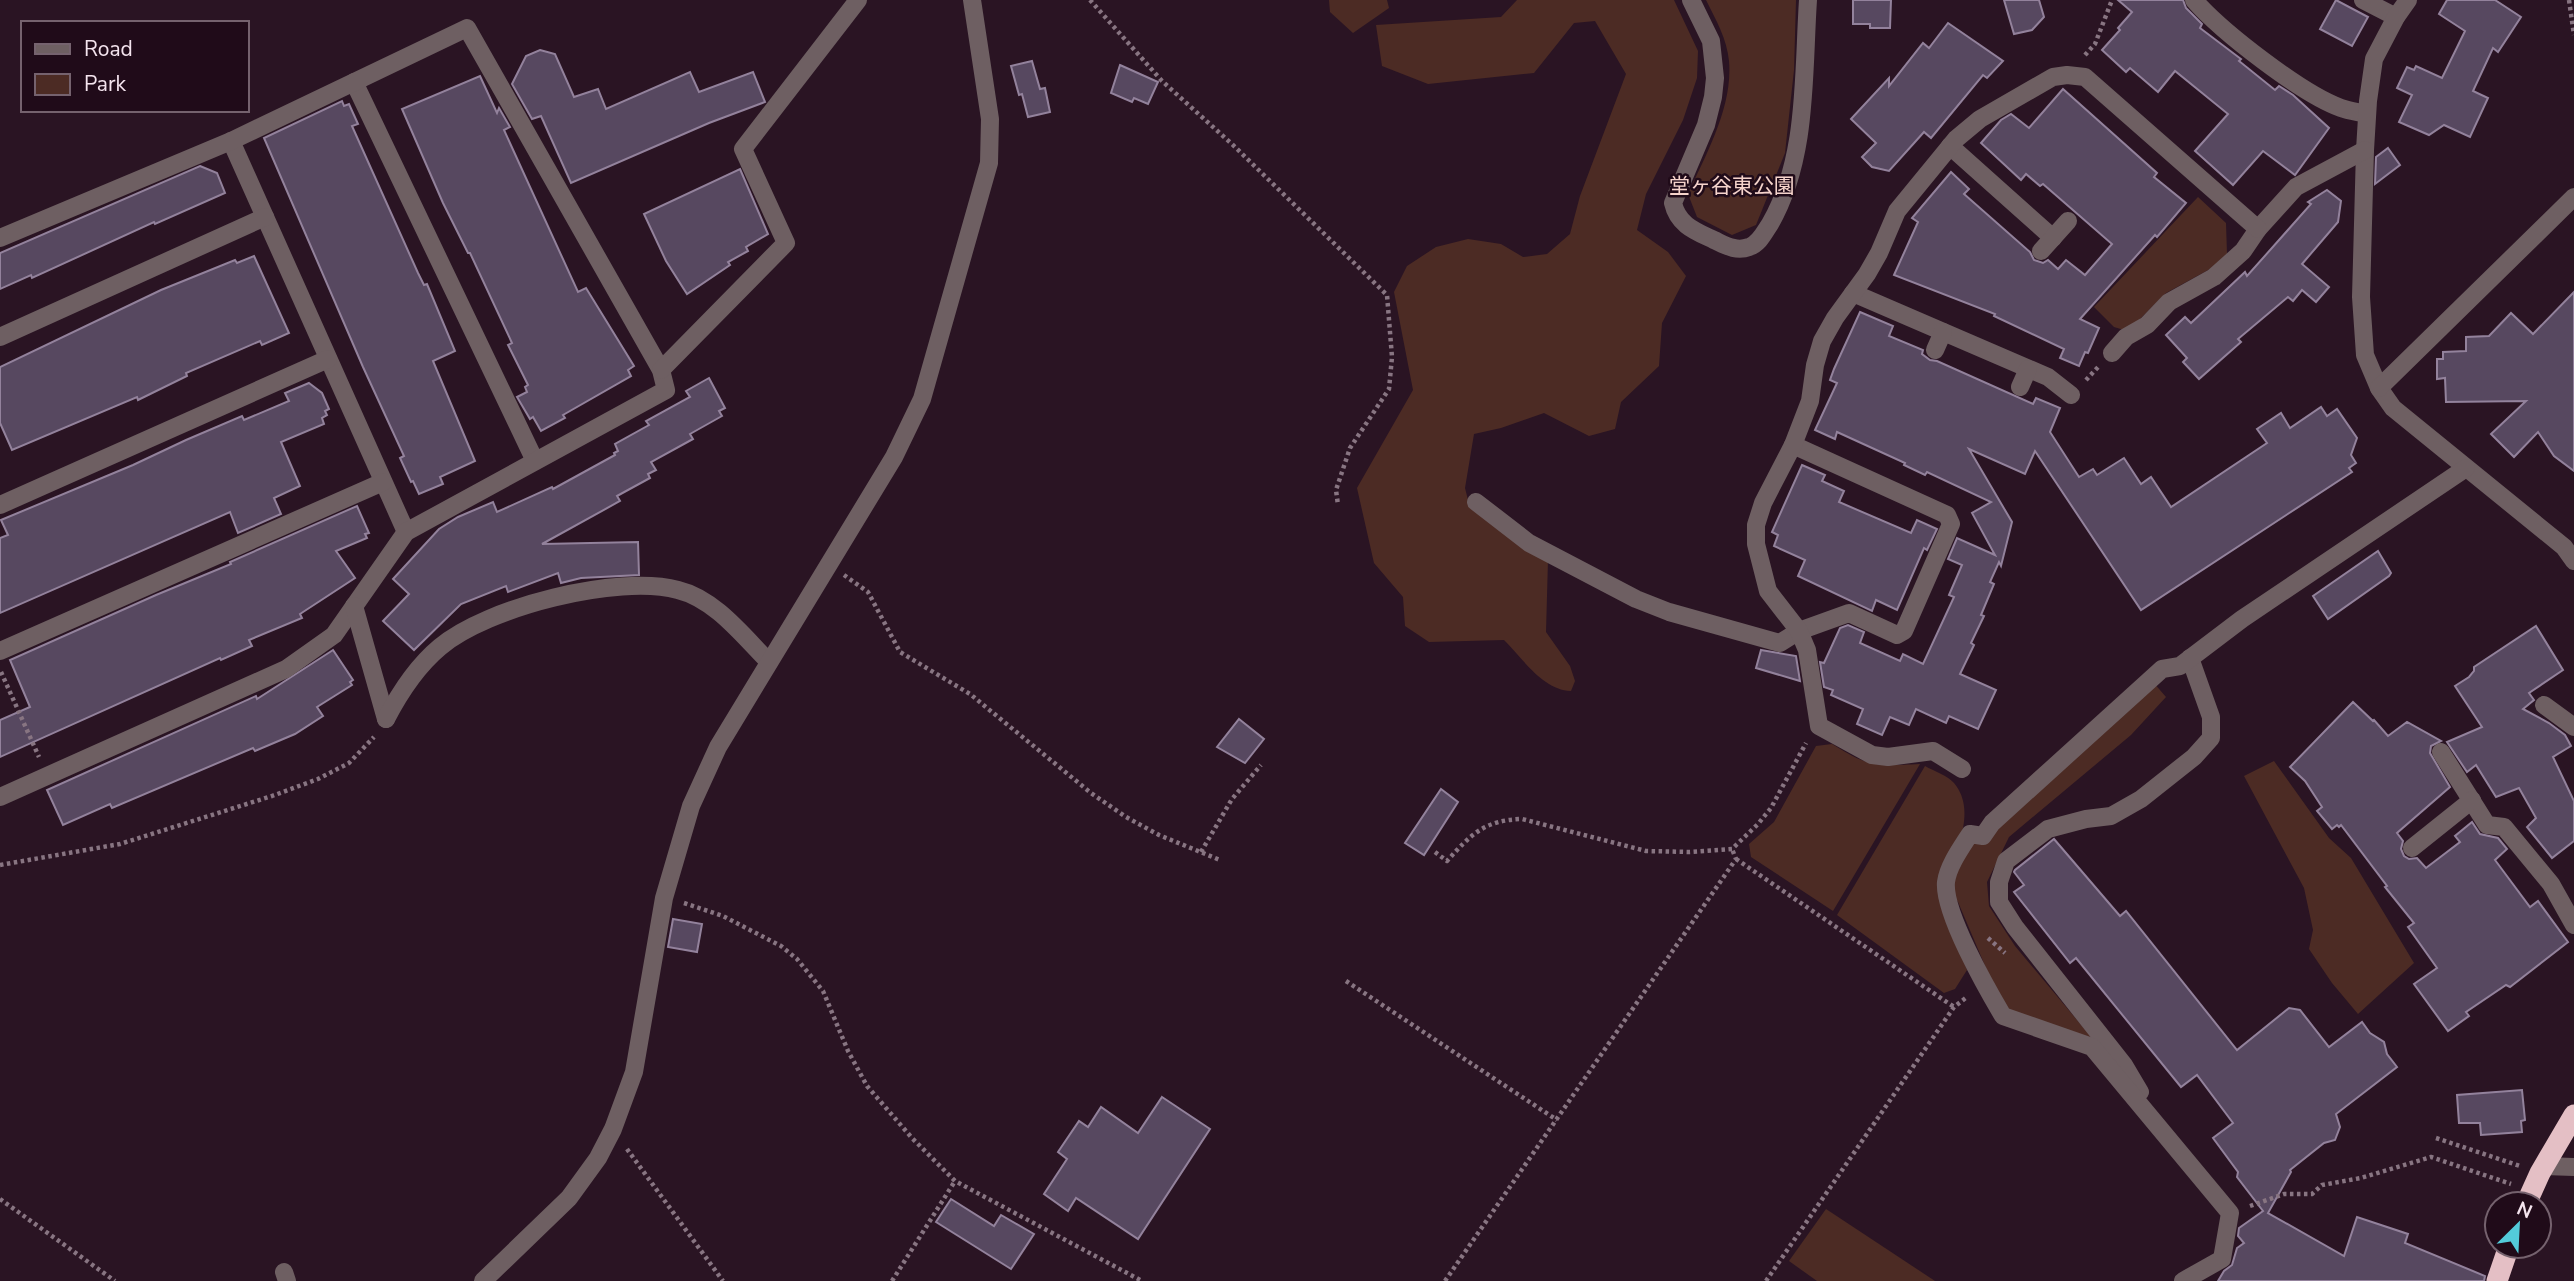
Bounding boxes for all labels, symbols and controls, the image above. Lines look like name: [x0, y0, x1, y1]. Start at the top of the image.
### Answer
legend: [21, 21, 248, 112]
text: Road: [84, 35, 133, 63]
text: Park: [84, 70, 126, 98]
park label: 堂ヶ谷東公園: [1669, 172, 1795, 200]
north arrow: [2483, 1190, 2553, 1260]
text: N: [2513, 1196, 2536, 1225]

